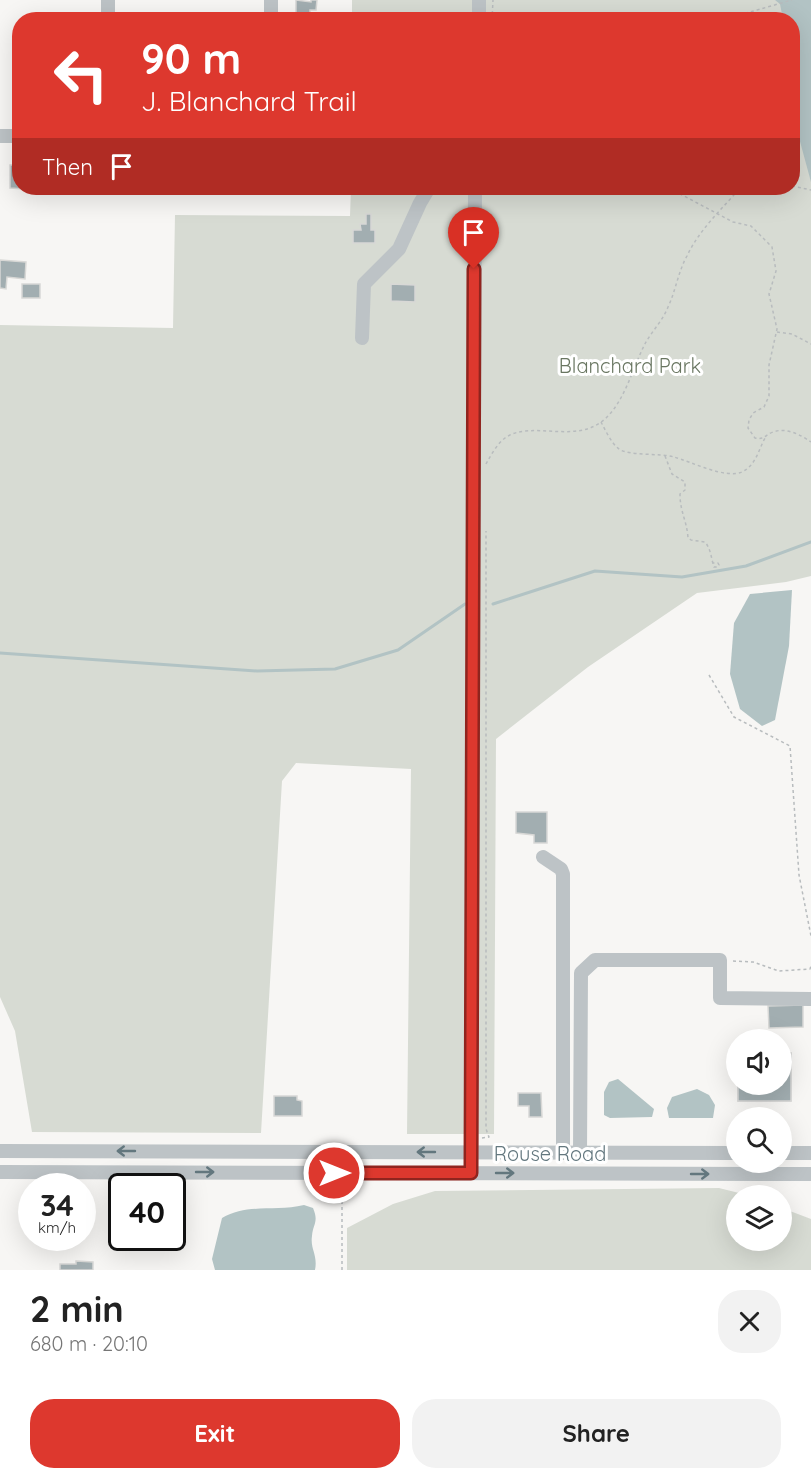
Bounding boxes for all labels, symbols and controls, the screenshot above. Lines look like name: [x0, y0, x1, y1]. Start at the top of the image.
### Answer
text: 90 m: [141, 32, 241, 85]
icon: left: [42, 36, 120, 114]
text: J. Blanchard Trail: [141, 84, 357, 118]
icon: arrive: [105, 150, 138, 183]
text: Then: [42, 153, 93, 181]
pin: [448, 207, 499, 269]
icon: arrive: [457, 216, 490, 249]
park label: Blanchard Park: [559, 353, 701, 378]
map controls: [726, 1029, 792, 1251]
button: sound: [726, 1029, 792, 1095]
button: search: [726, 1107, 792, 1173]
position arrow: [302, 1141, 366, 1205]
street label: Rouse Road: [494, 1141, 606, 1166]
one-way arrow: [117, 1145, 137, 1157]
one-way arrow: [417, 1146, 437, 1158]
one-way arrow: [195, 1166, 215, 1178]
one-way arrow: [495, 1167, 515, 1179]
one-way arrow: [690, 1168, 710, 1180]
speed limit sign: 40: [108, 1173, 186, 1251]
button: layers: [726, 1185, 792, 1251]
text: 34: [40, 1186, 74, 1224]
text: km/h: [38, 1218, 76, 1237]
text: 2 min: [30, 1286, 124, 1331]
button: close: [718, 1290, 781, 1353]
text: 680 m · 20:10: [30, 1331, 148, 1356]
button: Exit: [30, 1399, 400, 1468]
button: Share: [412, 1399, 781, 1468]

